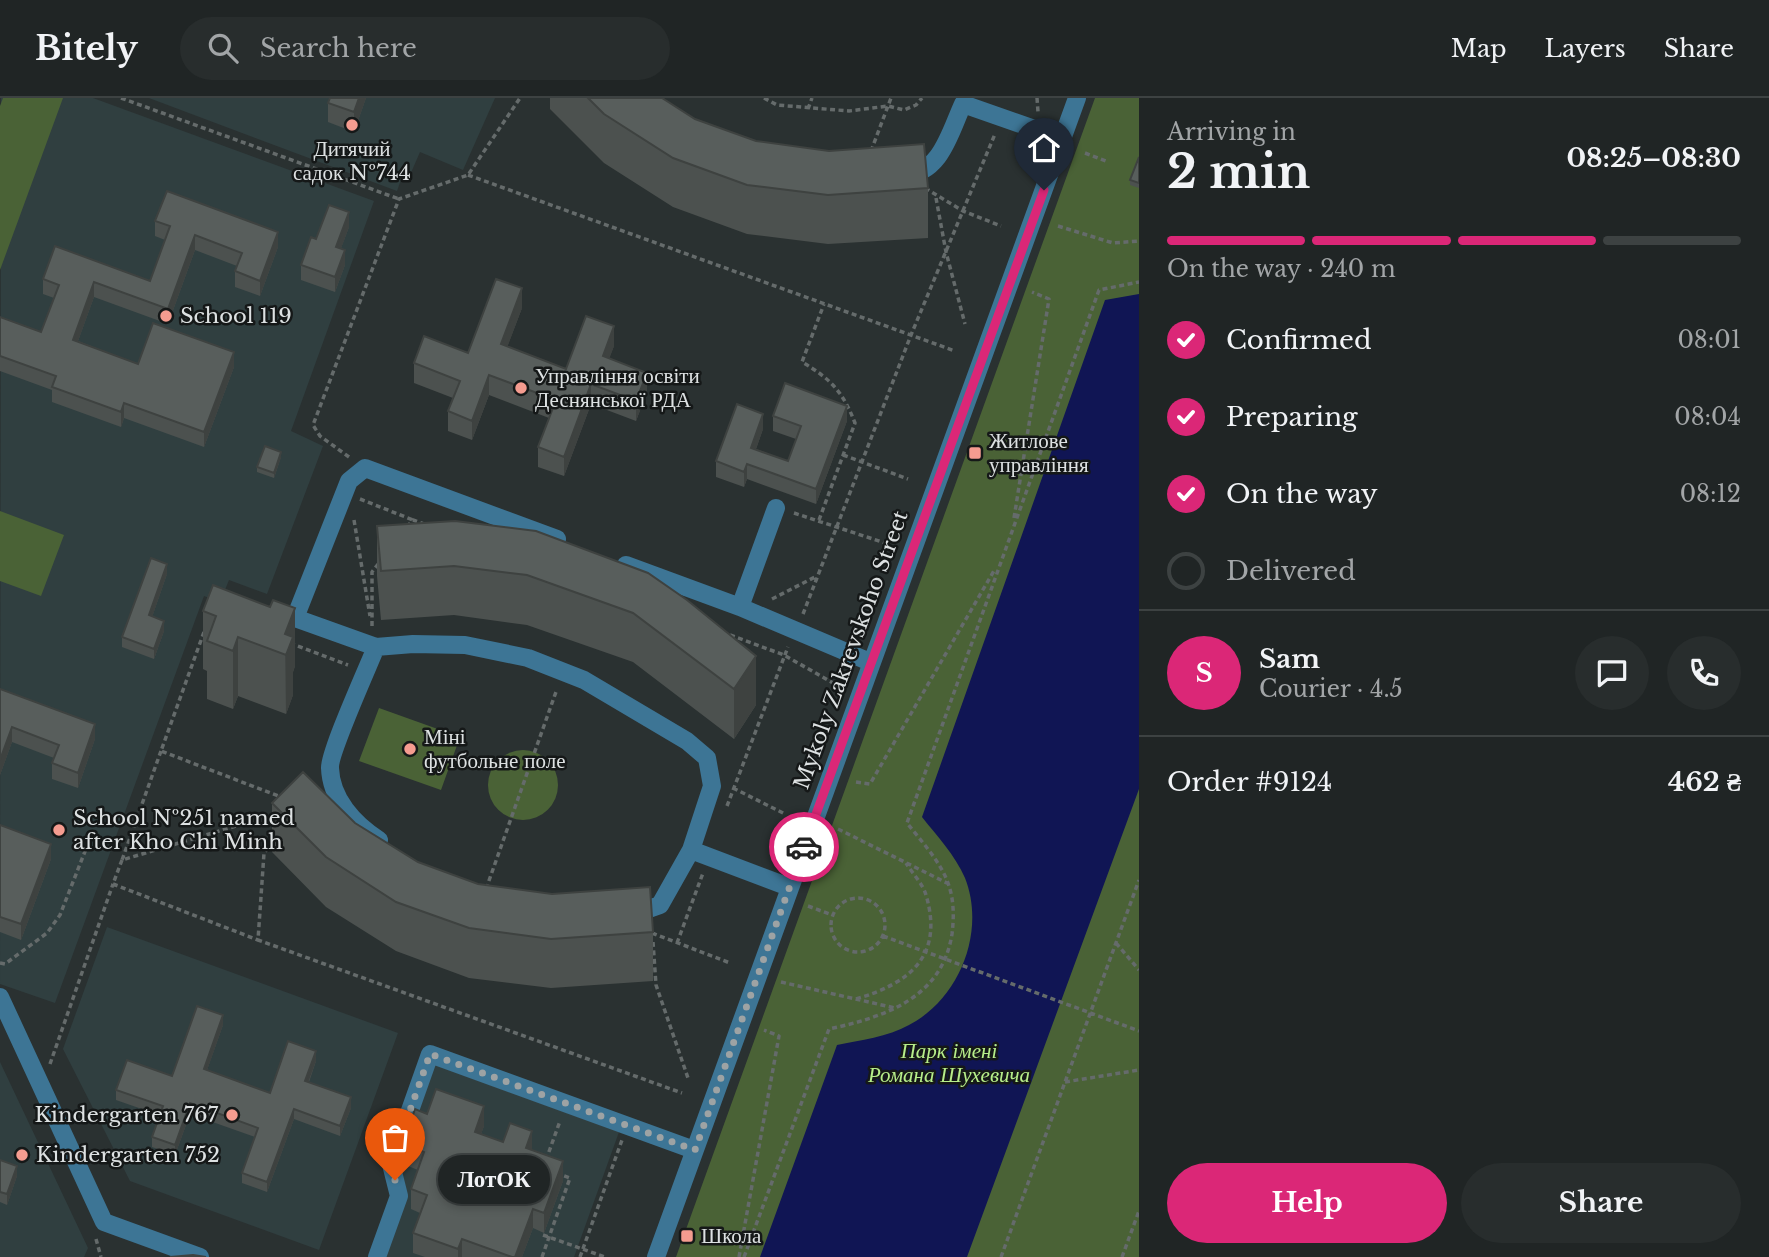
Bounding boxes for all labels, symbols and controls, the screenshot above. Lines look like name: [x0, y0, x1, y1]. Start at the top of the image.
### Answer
search box: [180, 17, 670, 80]
text: Bitely: [35, 28, 138, 69]
icon: search: [204, 29, 242, 67]
text: Search here: [260, 32, 417, 64]
text: Map: [1451, 34, 1507, 63]
text: Layers: [1545, 34, 1626, 63]
text: Share: [1664, 34, 1734, 63]
marker: Дитячий садок №744: [344, 117, 360, 133]
pin: [1014, 118, 1074, 190]
text: Arriving in: [1167, 118, 1296, 146]
icon: home: [1025, 129, 1063, 167]
place label: Дитячий садок №744: [293, 136, 411, 186]
text: 08:25–08:30: [1566, 142, 1741, 174]
text: 2 min: [1167, 143, 1310, 200]
text: On the way · 240 m: [1167, 255, 1396, 283]
place label: School 119: [180, 303, 292, 329]
marker: School 119: [158, 308, 174, 324]
icon: check: [1167, 321, 1205, 359]
text: Confirmed: [1226, 324, 1371, 356]
text: 08:01: [1677, 326, 1741, 354]
place label: Управління освіти Деснянської РДА: [535, 363, 700, 413]
marker: Управління освіти Деснянської РДА: [513, 380, 529, 396]
icon: check: [1167, 398, 1205, 436]
text: Preparing: [1226, 401, 1358, 433]
text: 08:04: [1674, 403, 1741, 431]
place label: Житлове управління: [989, 428, 1089, 478]
marker: Житлове управління: [967, 445, 983, 461]
icon: check: [1167, 475, 1205, 513]
text: On the way: [1226, 478, 1378, 510]
text: 08:12: [1680, 480, 1741, 508]
street label: Mykoly Zakrevskoho Street: [788, 507, 914, 793]
text: Delivered: [1226, 555, 1356, 587]
button: chat: [1575, 636, 1649, 710]
button: phone: [1667, 636, 1741, 710]
text: Sam: [1259, 643, 1320, 675]
text: S: [1195, 657, 1213, 689]
text: Courier · 4.5: [1259, 675, 1403, 703]
place label: Міні футбольне поле: [424, 724, 566, 774]
marker: Міні футбольне поле: [402, 741, 418, 757]
text: Order #9124: [1167, 766, 1332, 798]
text: 462 ₴: [1668, 766, 1741, 798]
place label: School №251 named after Kho Chi Minh: [73, 805, 295, 855]
courier: [769, 812, 839, 882]
marker: School №251 named after Kho Chi Minh: [51, 822, 67, 838]
icon: car: [785, 828, 823, 866]
park label: Парк імені Романа Шухевича: [867, 1038, 1030, 1088]
place label: Kindergarten 767: [35, 1102, 218, 1128]
marker: Kindergarten 767: [224, 1107, 240, 1123]
pin: [365, 1108, 425, 1180]
icon: bag: [376, 1119, 414, 1157]
place label: Kindergarten 752: [36, 1142, 220, 1168]
marker: Kindergarten 752: [14, 1147, 30, 1163]
callout: ЛотОК: [437, 1156, 549, 1204]
button: Help: [1167, 1163, 1447, 1243]
button: Share: [1461, 1163, 1741, 1243]
text: ЛотОК: [457, 1165, 531, 1193]
place label: Школа: [701, 1223, 762, 1249]
marker: Школа: [679, 1228, 695, 1244]

